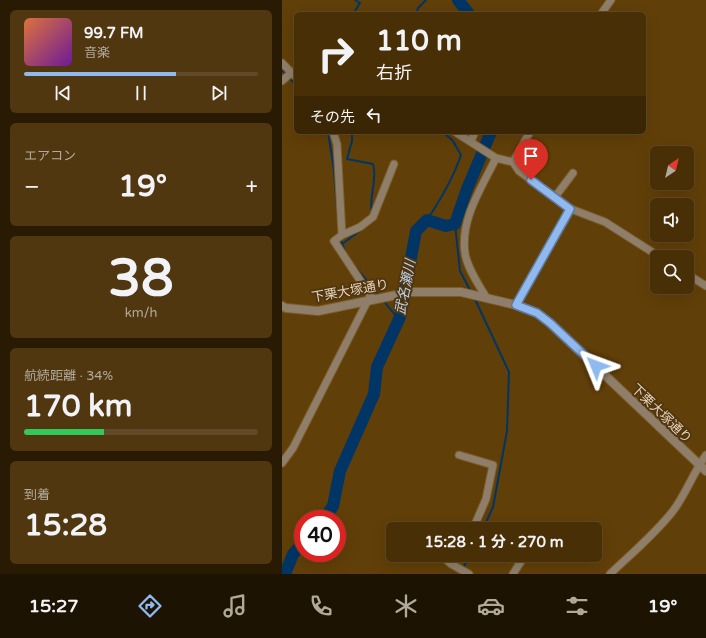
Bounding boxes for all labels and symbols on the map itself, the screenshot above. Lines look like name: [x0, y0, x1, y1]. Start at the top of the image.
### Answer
pin: [514, 139, 548, 180]
north arrow: [650, 146, 694, 190]
water label: 武名瀬川: [392, 256, 420, 316]
street label: 下栗大塚通り: [310, 276, 390, 306]
position arrow: [575, 345, 617, 387]
street label: 下栗大塚通り: [628, 381, 695, 447]
speed limit sign: 40: [294, 510, 346, 562]

